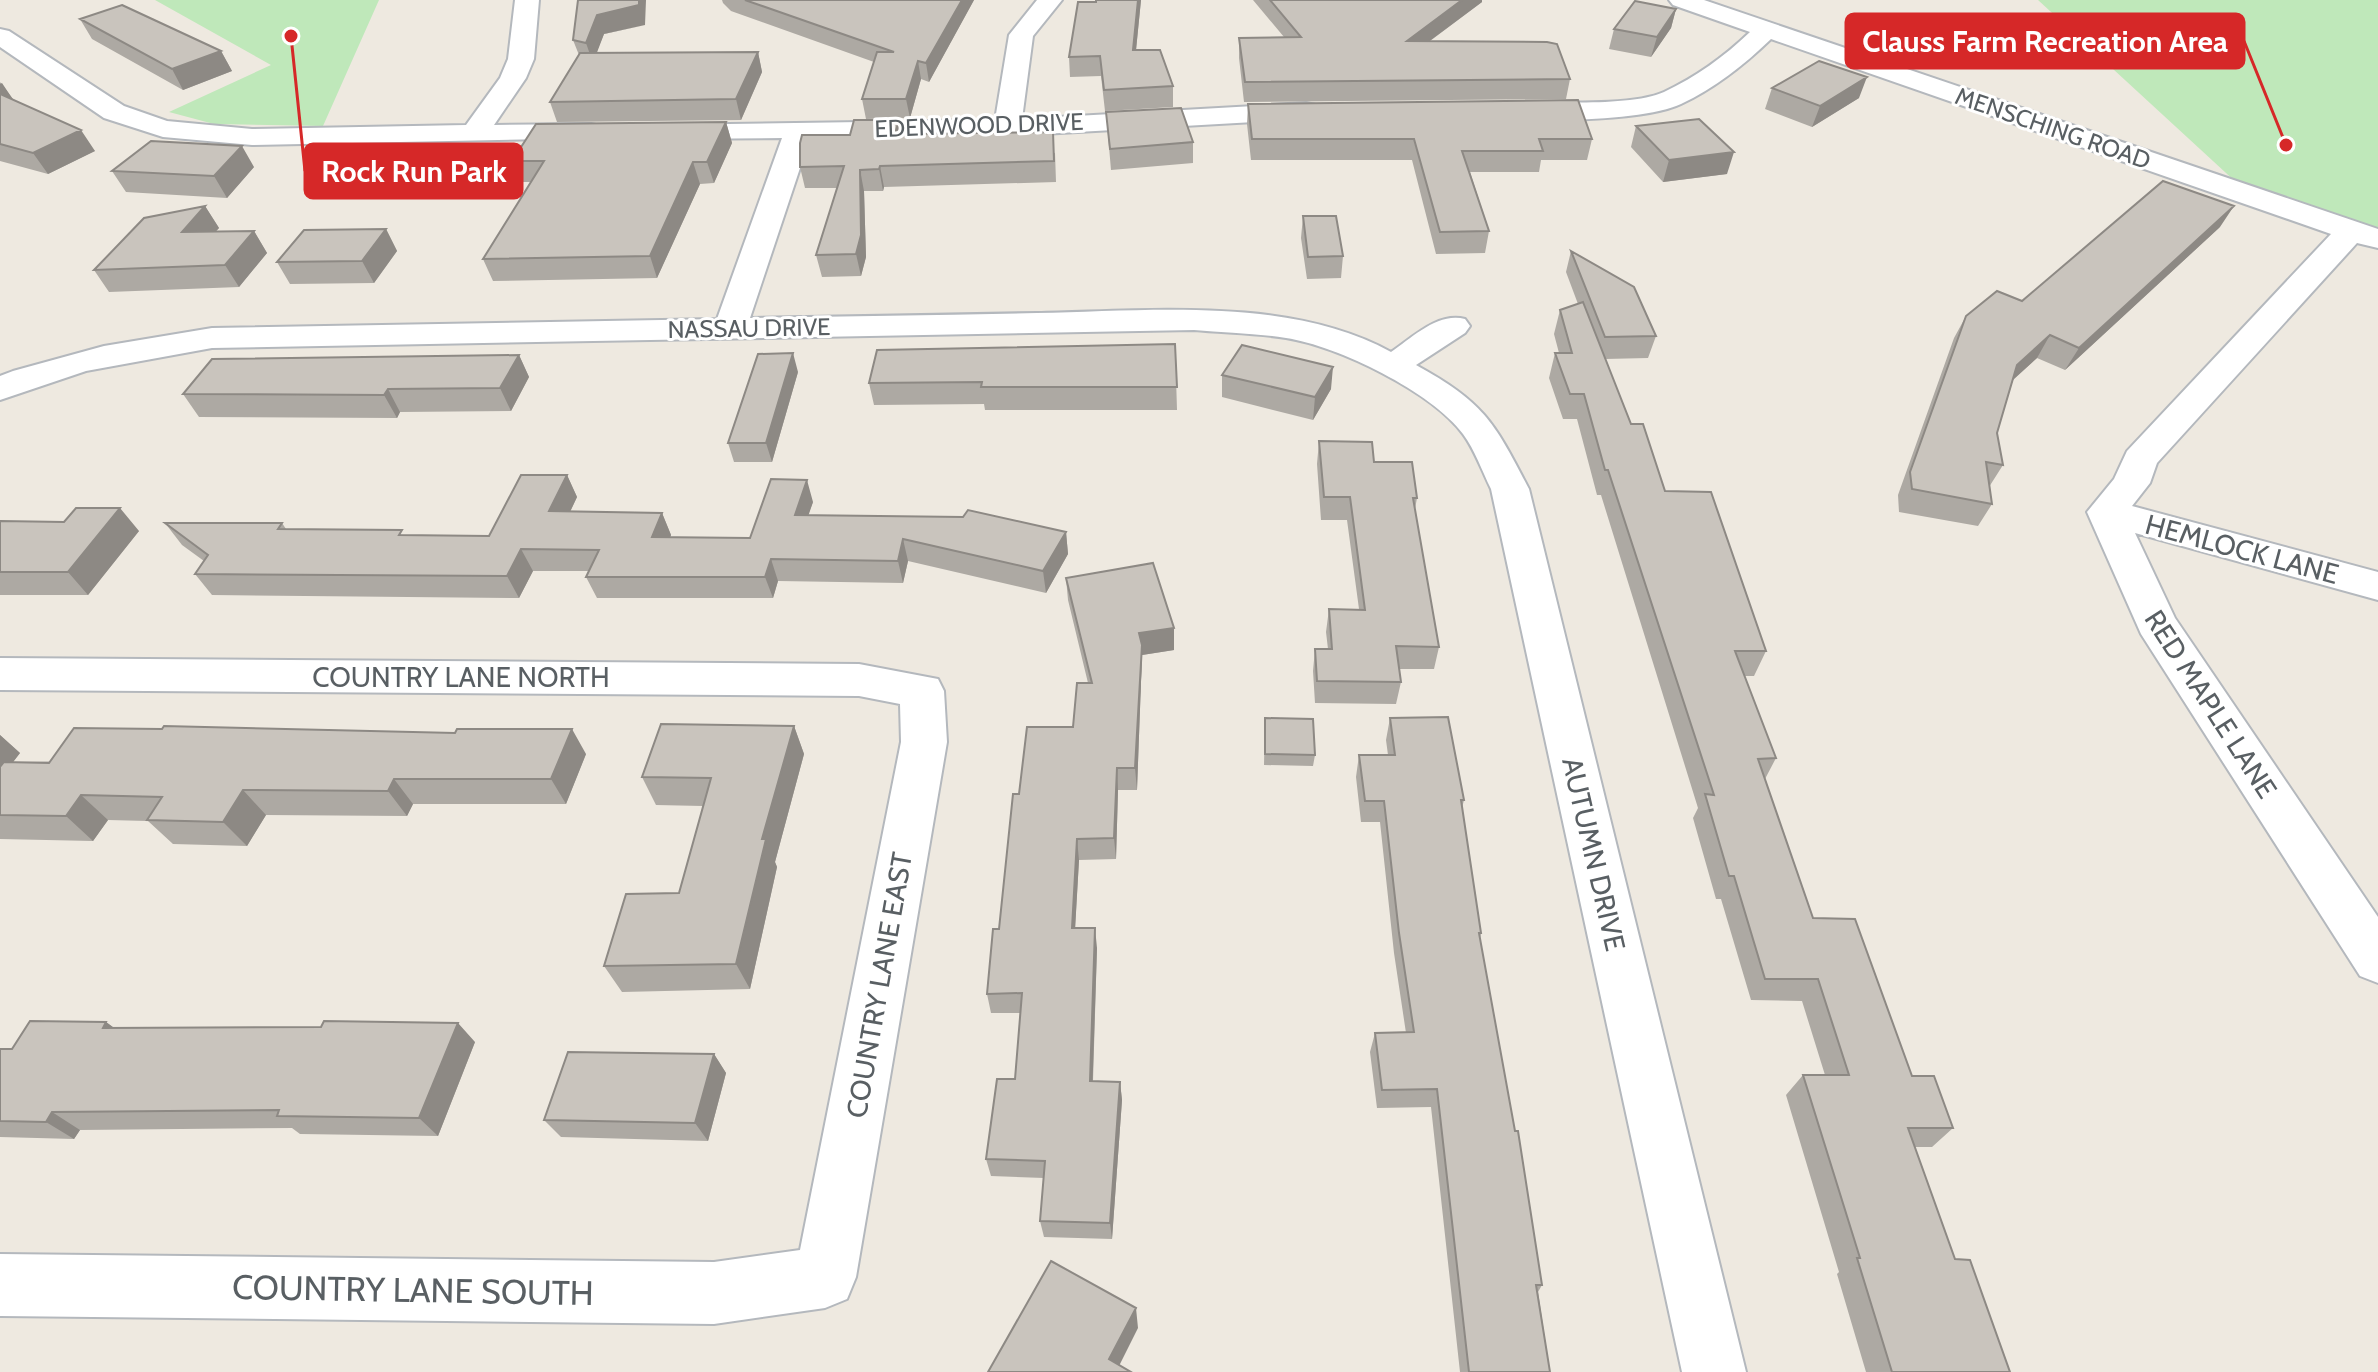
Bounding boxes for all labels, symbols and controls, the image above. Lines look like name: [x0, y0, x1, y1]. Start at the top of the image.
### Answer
callout: Clauss Farm Recreation Area: [1846, 14, 2244, 68]
text: Clauss Farm Recreation Area: [1862, 23, 2228, 60]
street label: MENSCHING ROAD: [1951, 81, 2155, 175]
street label: EDENWOOD DRIVE: [874, 107, 1084, 143]
callout: Rock Run Park: [305, 144, 522, 198]
text: Rock Run Park: [321, 153, 507, 190]
street label: NASSAU DRIVE: [667, 312, 831, 344]
street label: HEMLOCK LANE: [2142, 507, 2342, 591]
street label: RED MAPLE LANE: [2138, 604, 2284, 804]
street label: COUNTRY LANE NORTH: [312, 660, 610, 694]
street label: AUTUMN DRIVE: [1555, 754, 1633, 954]
street label: COUNTRY LANE EAST: [839, 850, 919, 1120]
street label: COUNTRY LANE SOUTH: [232, 1266, 594, 1314]

